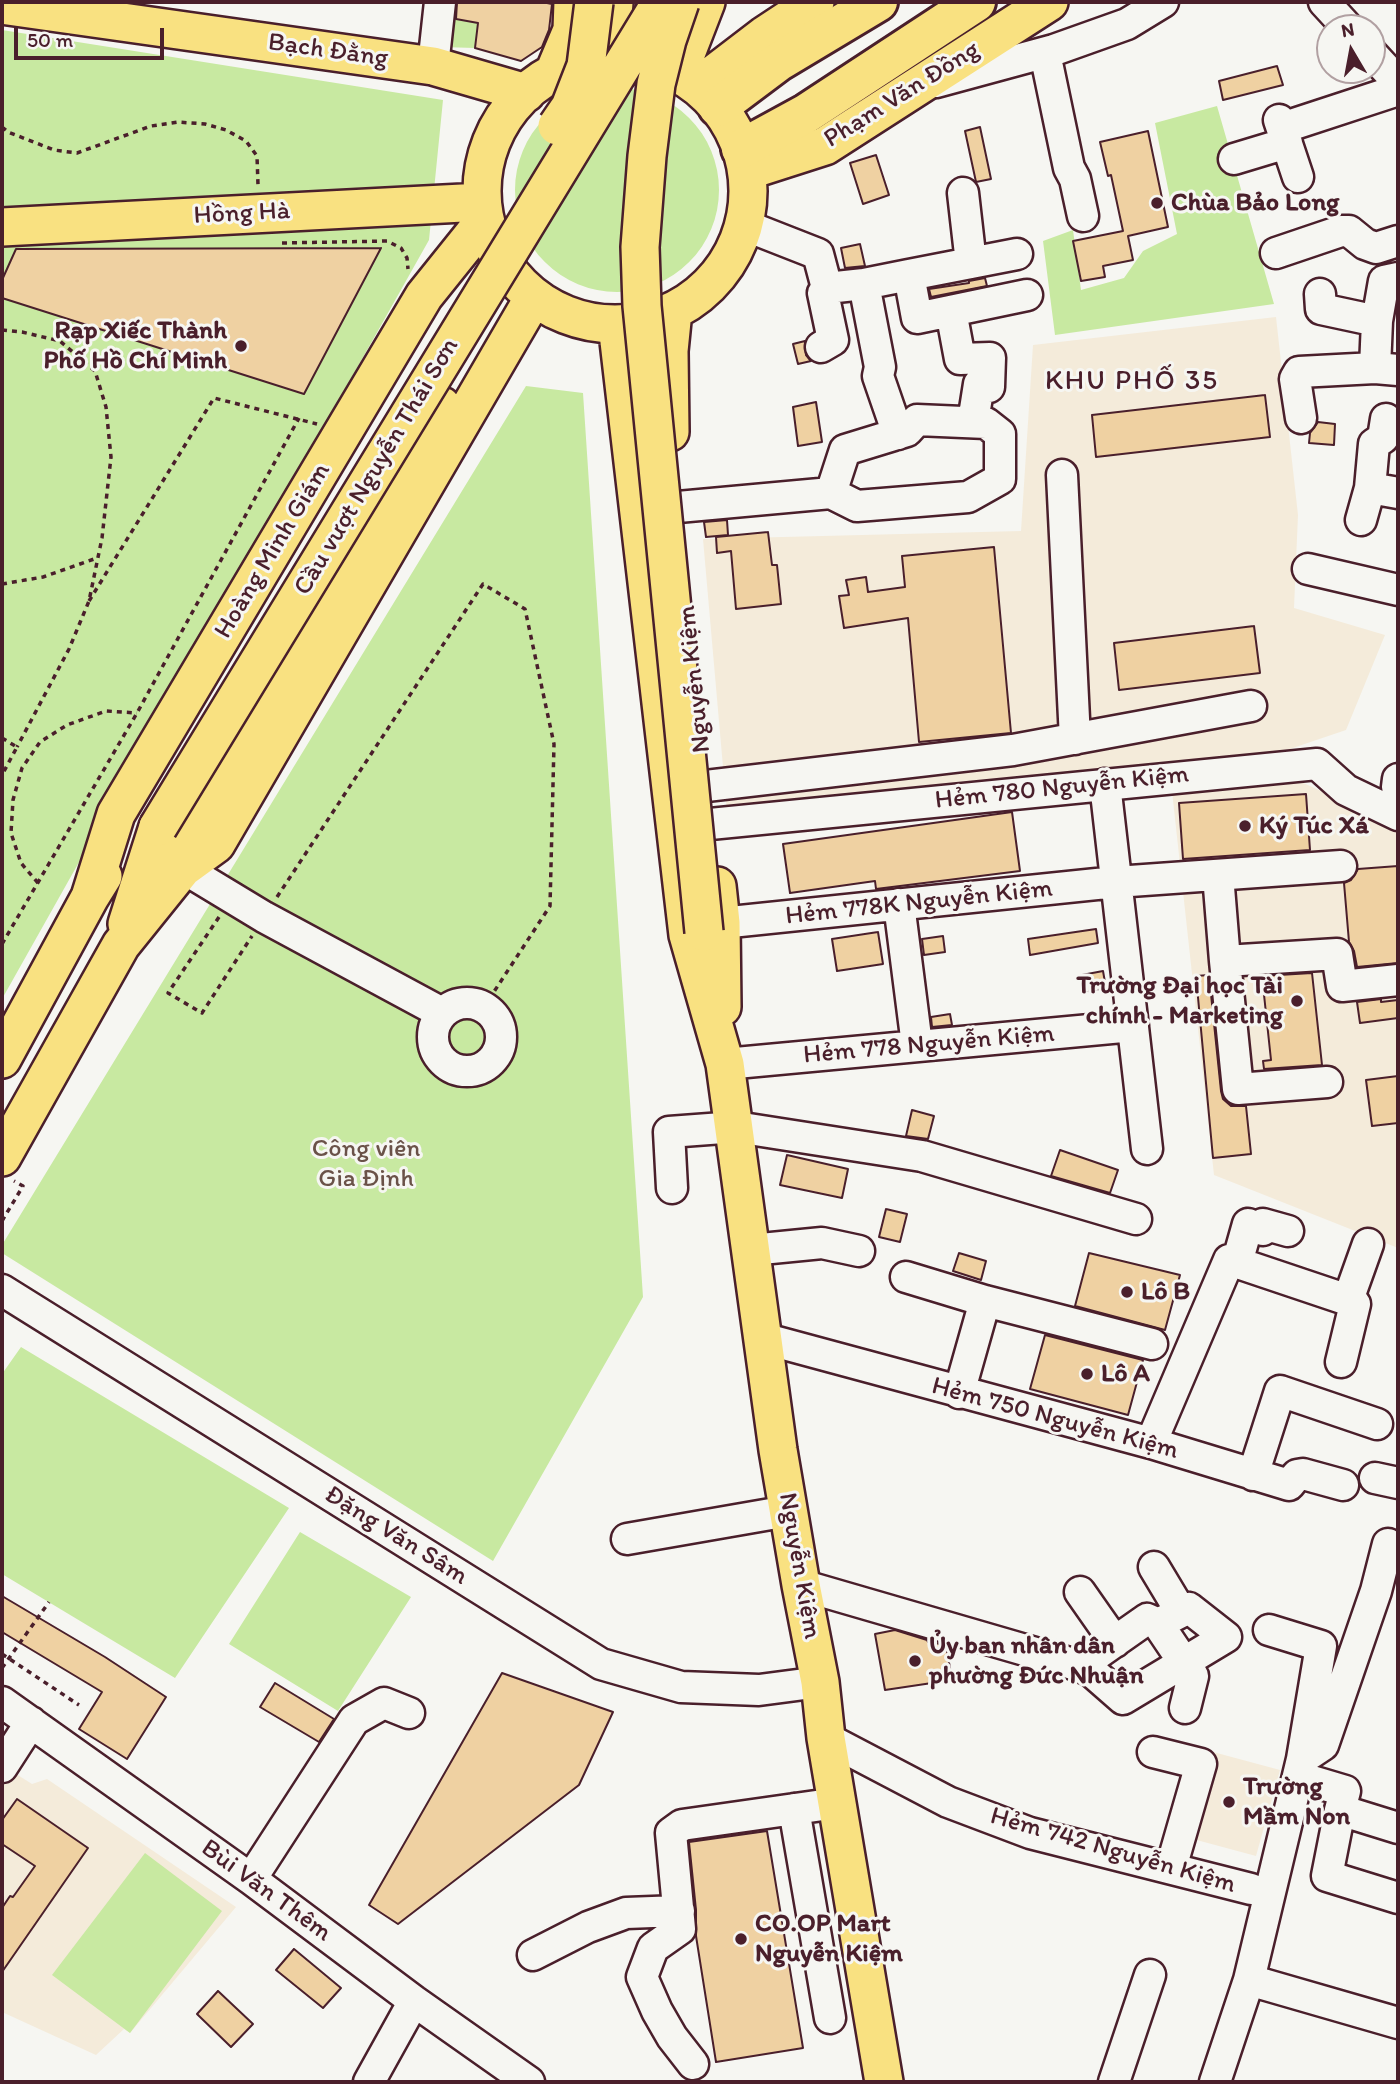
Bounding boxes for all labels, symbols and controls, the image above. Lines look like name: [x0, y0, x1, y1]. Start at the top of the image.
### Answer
scale bar: [18, 14, 168, 58]
north arrow: [1316, 14, 1386, 84]
text: N: [1339, 17, 1356, 42]
text: 50 m: [27, 27, 73, 52]
street label: Bạch Đằng: [266, 27, 390, 75]
street label: Phạm Văn Đồng: [819, 35, 985, 155]
place label: Chùa Bảo Long: [1171, 187, 1339, 219]
marker: Chùa Bảo Long: [1149, 195, 1165, 211]
street label: Hồng Hà: [193, 196, 291, 232]
place label: Rạp Xiếc Thành Phố Hồ Chí Minh: [44, 315, 227, 376]
street label: Cầu vượt Nguyễn Thái Sơn: [288, 333, 466, 601]
marker: Rạp Xiếc Thành Phố Hồ Chí Minh: [233, 338, 249, 354]
district label: KHU PHỐ 35: [1046, 365, 1218, 399]
street label: Hoàng Minh Giám: [208, 457, 338, 645]
street label: Nguyễn Kiệm: [672, 604, 718, 754]
street label: Hẻm 780 Nguyễn Kiệm: [934, 759, 1190, 817]
place label: Ký Túc Xá: [1259, 810, 1369, 842]
marker: Ký Túc Xá: [1237, 818, 1253, 834]
street label: Hẻm 778K Nguyễn Kiệm: [784, 873, 1054, 933]
place label: Trường Đại học Tài chính - Marketing: [1077, 970, 1283, 1032]
marker: Trường Đại học Tài chính - Marketing: [1289, 993, 1305, 1009]
street label: Hẻm 778 Nguyễn Kiệm: [802, 1018, 1056, 1072]
park label: Công viên Gia Định: [312, 1133, 420, 1194]
place label: Lô B: [1141, 1276, 1190, 1308]
marker: Lô B: [1119, 1284, 1135, 1300]
place label: Lô A: [1101, 1358, 1150, 1390]
marker: Lô A: [1079, 1366, 1095, 1382]
street label: Hẻm 750 Nguyễn Kiệm: [928, 1371, 1182, 1467]
street label: Đặng Văn Sâm: [318, 1479, 474, 1593]
street label: Nguyễn Kiệm: [771, 1490, 827, 1642]
place label: Ủy ban nhân dân phường Đức Nhuận: [929, 1630, 1144, 1692]
marker: Ủy ban nhân dân phường Đức Nhuận: [907, 1653, 923, 1669]
place label: Trường Mầm Non: [1243, 1771, 1350, 1832]
marker: Trường Mầm Non: [1221, 1794, 1237, 1810]
street label: Hẻm 742 Nguyễn Kiệm: [987, 1801, 1239, 1901]
street label: Bùi Văn Thêm: [195, 1833, 337, 1949]
place label: CO.OP Mart Nguyễn Kiệm: [755, 1908, 903, 1969]
marker: CO.OP Mart Nguyễn Kiệm: [733, 1931, 749, 1947]

